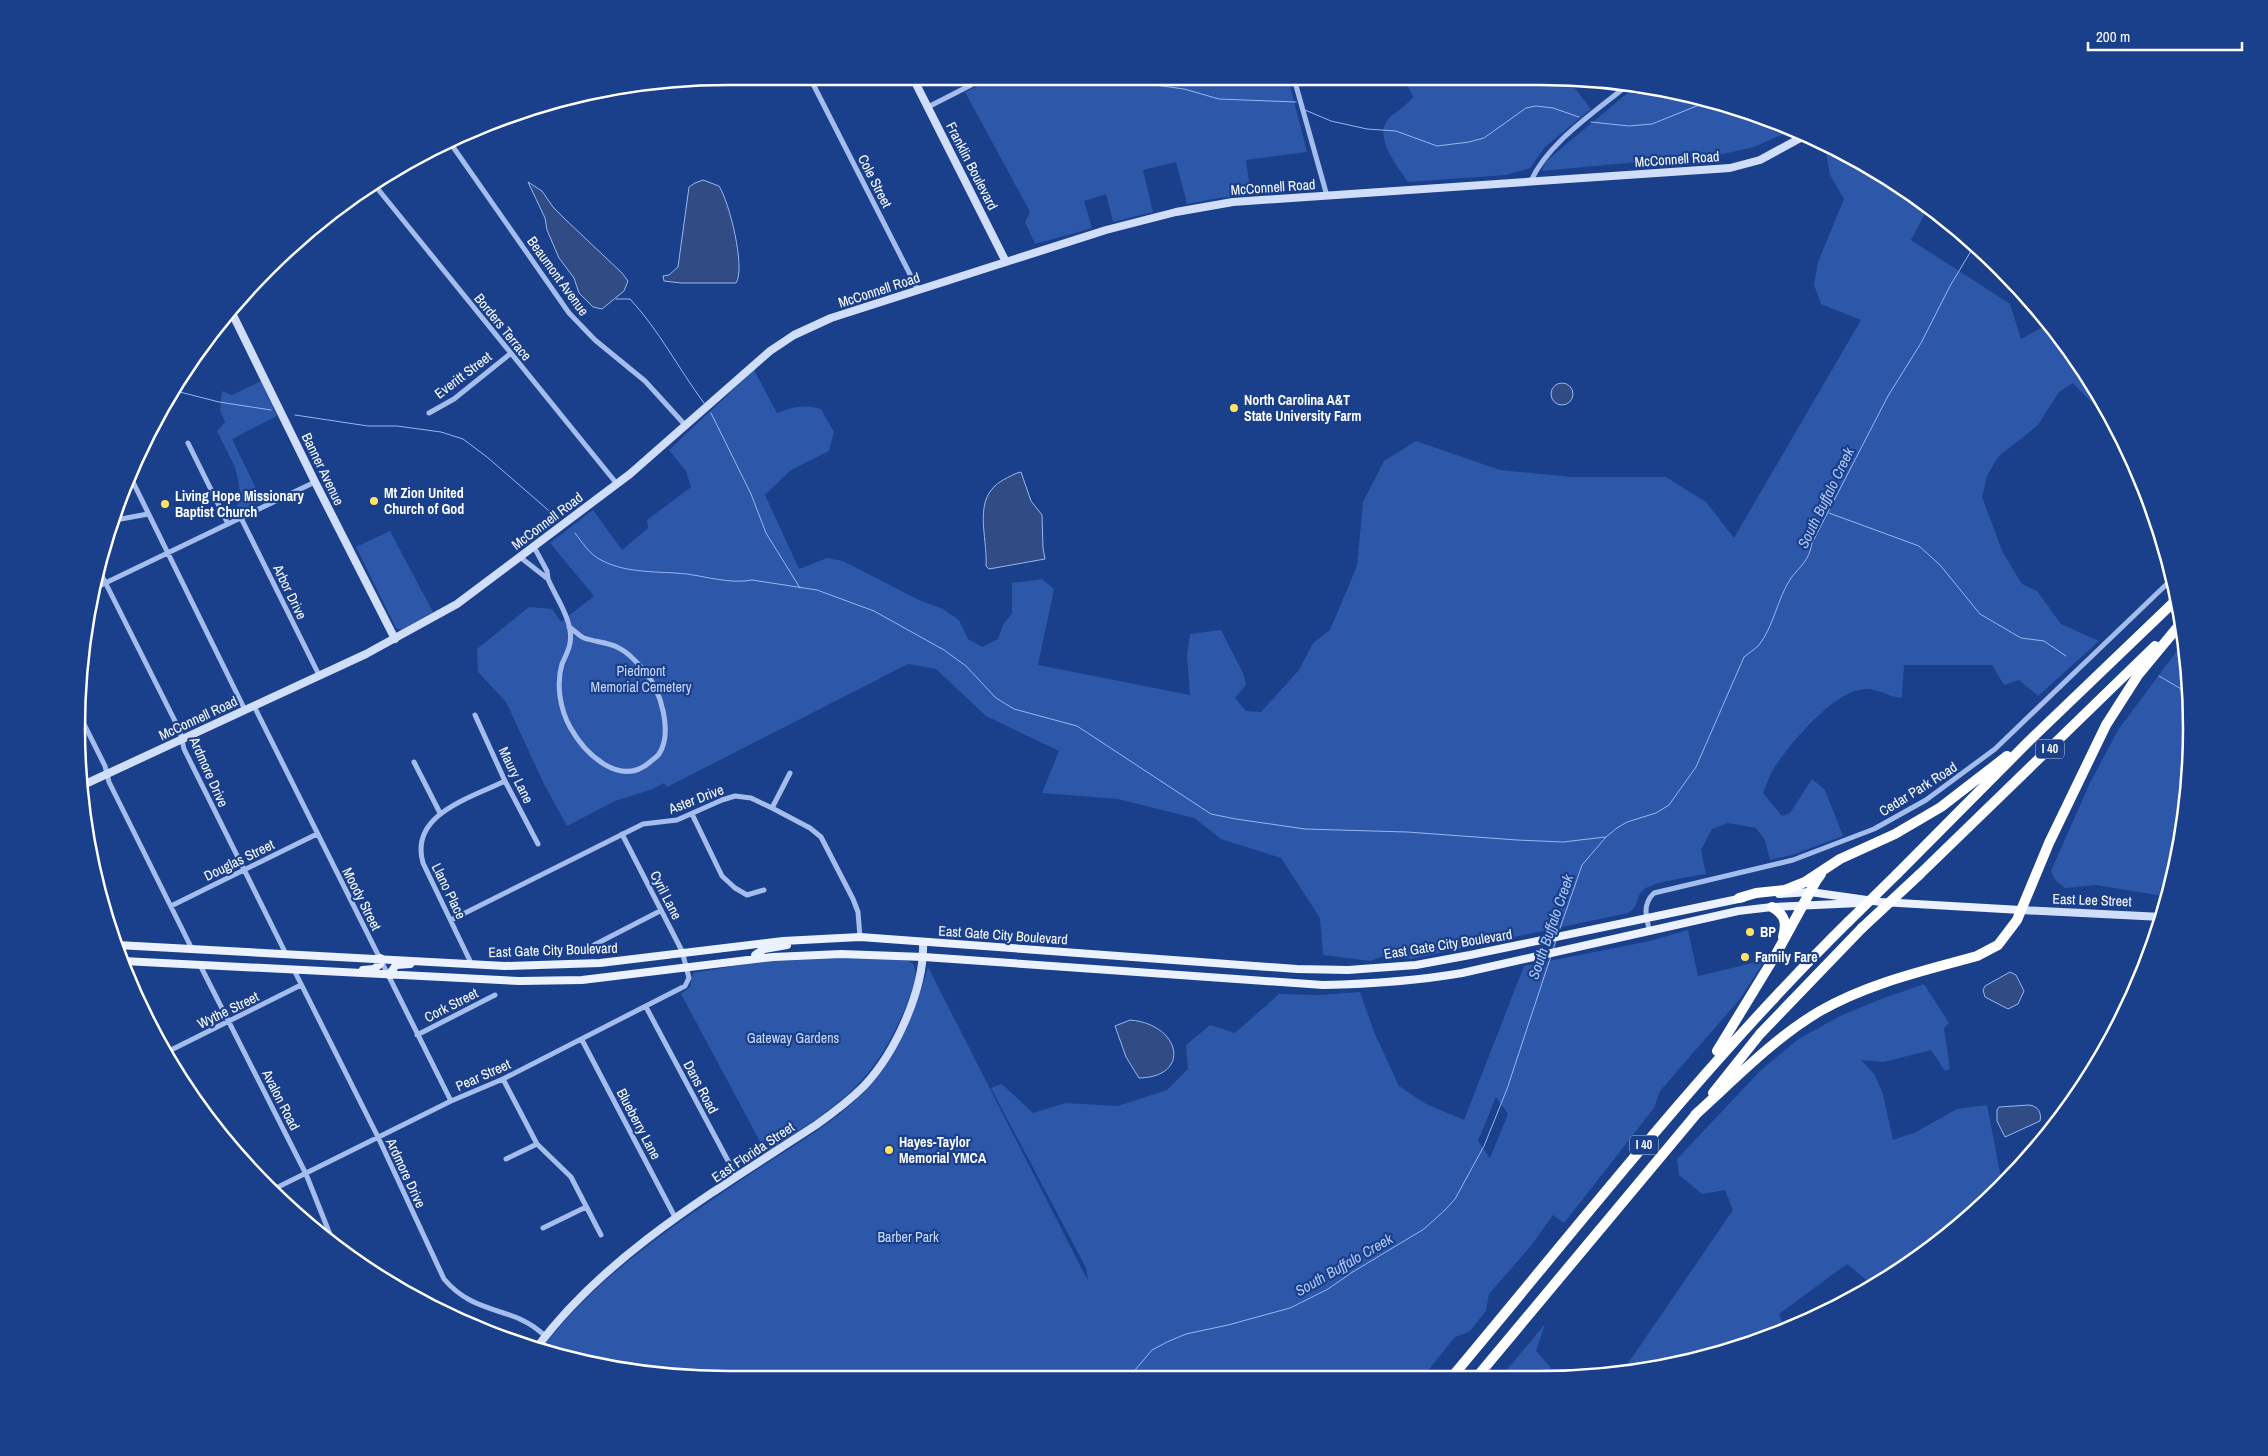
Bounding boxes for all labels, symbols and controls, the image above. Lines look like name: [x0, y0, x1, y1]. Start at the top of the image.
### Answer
scale bar: [2088, 20, 2242, 52]
text: 200 m: [2096, 26, 2130, 47]
street label: Franklin Boulevard: [942, 119, 1002, 213]
street label: McConnell Road: [1634, 147, 1720, 171]
street label: Cole Street: [854, 151, 896, 211]
street label: McConnell Road: [1230, 175, 1316, 199]
street label: Beaumont Avenue: [523, 233, 593, 319]
street label: McConnell Road: [836, 268, 922, 312]
street label: Borders Terrace: [470, 290, 536, 364]
street label: Everitt Street: [431, 348, 495, 402]
place label: North Carolina A&T State University Farm: [1244, 391, 1361, 425]
marker: North Carolina A&T State University Farm: [1228, 402, 1240, 414]
street label: Banner Avenue: [298, 430, 348, 508]
water label: South Buffalo Creek: [1792, 443, 1859, 552]
place label: Mt Zion United Church of God: [384, 484, 464, 518]
place label: Living Hope Missionary Baptist Church: [175, 487, 304, 521]
street label: McConnell Road: [508, 488, 586, 554]
marker: Mt Zion United Church of God: [368, 495, 380, 507]
marker: Living Hope Missionary Baptist Church: [159, 498, 171, 510]
street label: Arbor Drive: [269, 561, 311, 622]
park label: Piedmont Memorial Cemetery: [591, 662, 692, 696]
street label: McConnell Road: [156, 692, 240, 744]
street label: Ardmore Drive: [185, 733, 232, 810]
road number: I 40: [2036, 740, 2064, 759]
street label: Maury Lane: [495, 744, 537, 806]
street label: Cedar Park Road: [1876, 758, 1960, 820]
street label: Aster Drive: [665, 780, 726, 818]
street label: Douglas Street: [201, 835, 277, 885]
street label: Llano Place: [428, 860, 470, 922]
street label: Moody Street: [338, 864, 386, 934]
street label: Cyril Lane: [646, 868, 686, 922]
water label: South Buffalo Creek: [1523, 871, 1579, 982]
street label: East Lee Street: [2052, 890, 2132, 910]
street label: East Gate City Boulevard: [938, 922, 1068, 948]
place label: BP: [1760, 923, 1776, 941]
street label: East Gate City Boulevard: [1383, 925, 1513, 963]
marker: BP: [1744, 926, 1756, 938]
street label: East Gate City Boulevard: [488, 939, 618, 961]
place label: Family Fare: [1755, 948, 1818, 966]
marker: Family Fare: [1739, 951, 1751, 963]
street label: Cork Street: [421, 984, 481, 1026]
street label: Wythe Street: [194, 987, 262, 1033]
park label: Gateway Gardens: [747, 1029, 840, 1047]
street label: Pear Street: [453, 1055, 513, 1095]
street label: Dans Road: [680, 1057, 722, 1117]
street label: Avalon Road: [258, 1066, 304, 1133]
street label: Blueberry Lane: [613, 1085, 665, 1163]
street label: East Florida Street: [708, 1118, 798, 1186]
place label: Hayes-Taylor Memorial YMCA: [899, 1133, 987, 1167]
street label: Ardmore Drive: [382, 1134, 430, 1211]
road number: I 40: [1630, 1136, 1658, 1154]
marker: Hayes-Taylor Memorial YMCA: [883, 1144, 895, 1156]
park label: Barber Park: [877, 1228, 939, 1246]
water label: South Buffalo Creek: [1291, 1228, 1397, 1301]

